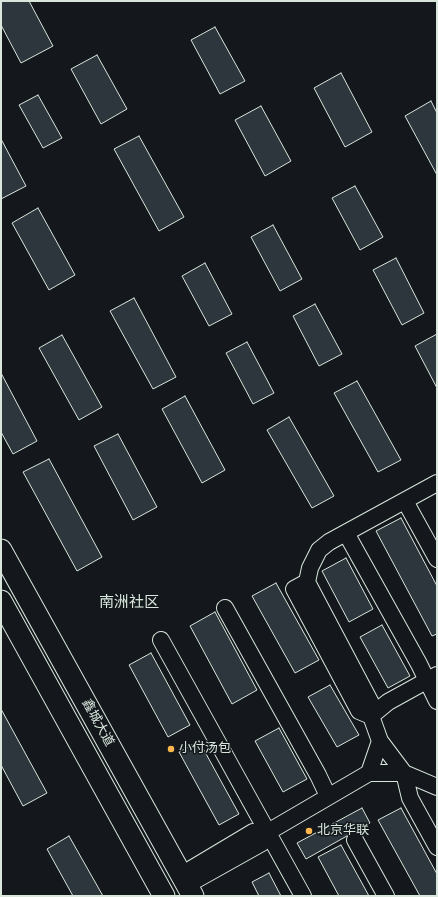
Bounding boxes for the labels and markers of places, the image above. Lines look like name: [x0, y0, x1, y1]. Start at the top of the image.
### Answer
place label: 小付汤包: [179, 741, 231, 757]
marker: 小付汤包: [166, 744, 176, 754]
place label: 北京华联: [317, 823, 369, 839]
marker: 北京华联: [304, 826, 314, 836]

